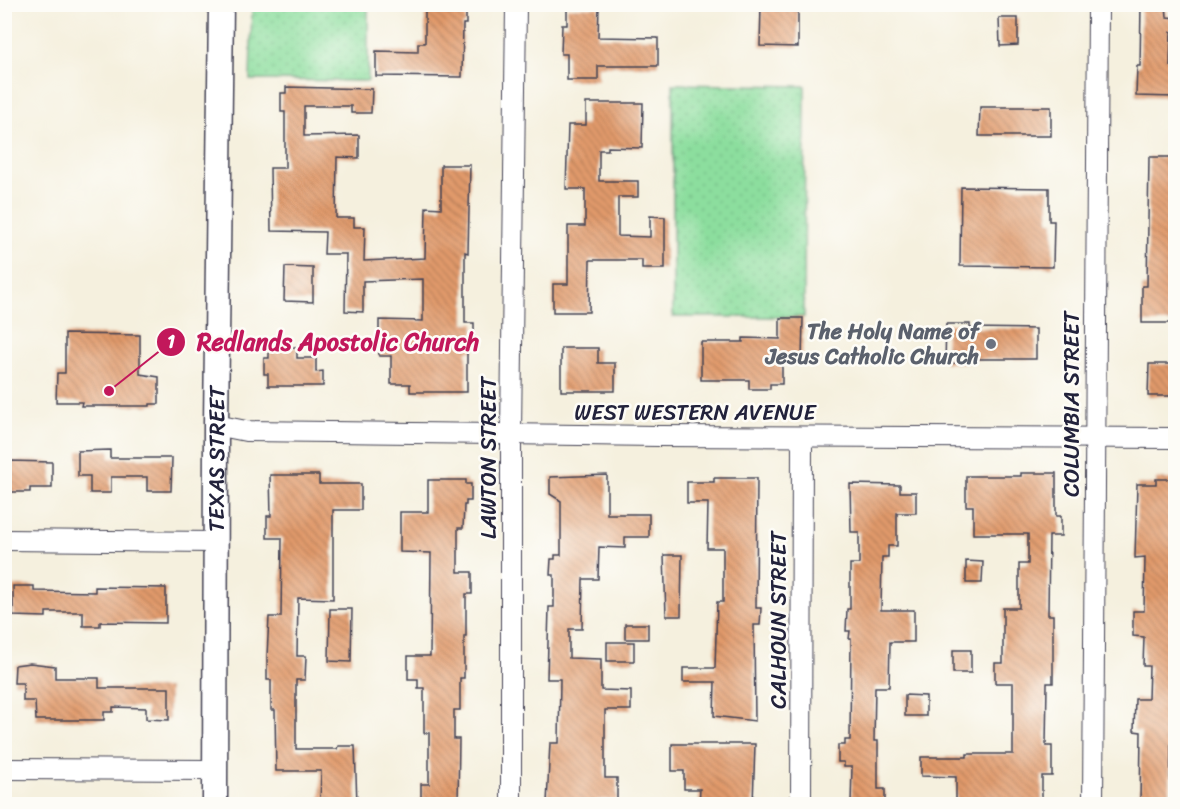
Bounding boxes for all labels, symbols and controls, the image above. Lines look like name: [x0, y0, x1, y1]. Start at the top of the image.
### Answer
street label: COLUMBIA STREET: [1052, 310, 1091, 497]
place label: The Holy Name of Jesus Catholic Church: [764, 312, 982, 376]
callout: Redlands Apostolic Church: [156, 321, 491, 363]
text: Redlands Apostolic Church: [196, 321, 480, 363]
text: 1: [167, 326, 175, 358]
marker: The Holy Name of Jesus Catholic Church: [984, 337, 998, 351]
street label: LAWTON STREET: [469, 376, 508, 539]
street label: TEXAS STREET: [196, 384, 236, 532]
street label: WEST WESTERN AVENUE: [574, 393, 817, 432]
street label: CALHOUN STREET: [759, 530, 798, 709]

